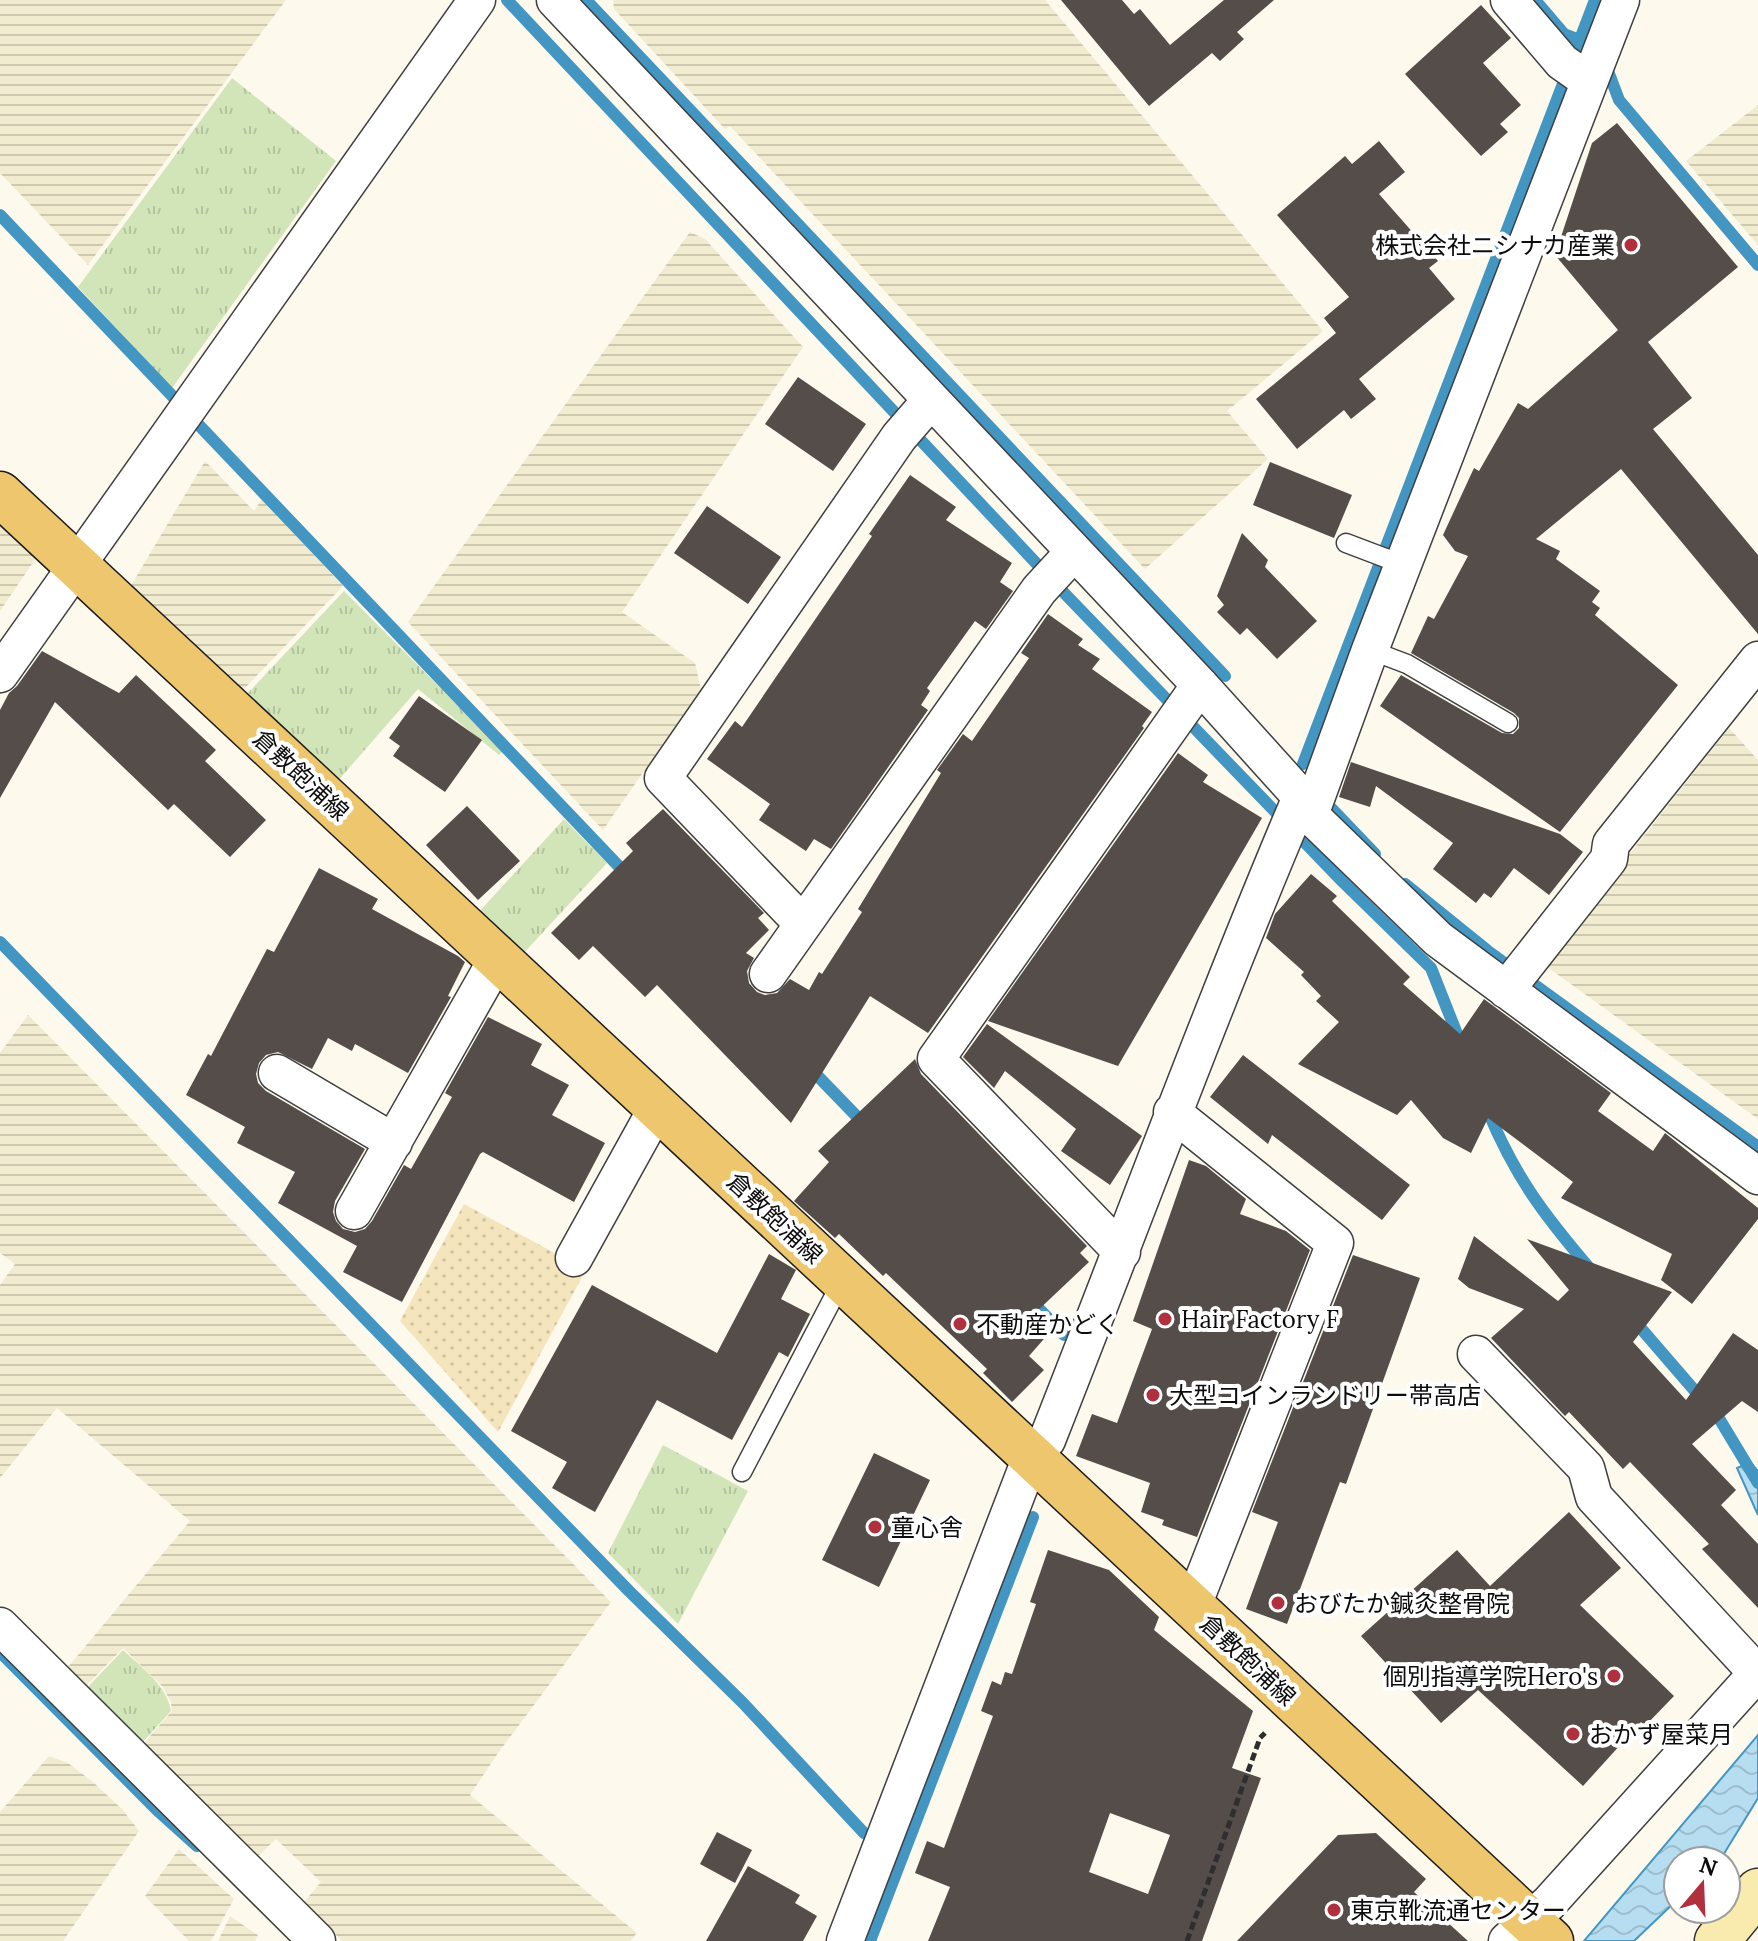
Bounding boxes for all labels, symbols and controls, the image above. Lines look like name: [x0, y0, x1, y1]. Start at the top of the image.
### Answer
place label: 株式会社ニシナカ産業: [1375, 230, 1615, 261]
marker: 株式会社ニシナカ産業: [1622, 236, 1640, 254]
street label: 倉敷飽浦線: [247, 723, 355, 827]
street label: 倉敷飽浦線: [721, 1166, 829, 1270]
place label: Hair Factory F: [1181, 1304, 1339, 1335]
place label: 不動産かどく: [976, 1309, 1119, 1340]
marker: Hair Factory F: [1156, 1310, 1174, 1328]
marker: 不動産かどく: [951, 1315, 969, 1333]
place label: 大型コインランドリー帯高店: [1169, 1380, 1481, 1411]
marker: 大型コインランドリー帯高店: [1144, 1386, 1162, 1404]
place label: 童心舎: [891, 1512, 963, 1543]
marker: 童心舎: [866, 1518, 884, 1536]
place label: おびたか鍼灸整骨院: [1294, 1588, 1510, 1619]
marker: おびたか鍼灸整骨院: [1269, 1594, 1287, 1612]
street label: 倉敷飽浦線: [1194, 1608, 1302, 1712]
place label: 個別指導学院Hero's: [1383, 1661, 1598, 1692]
marker: 個別指導学院Hero's: [1605, 1667, 1623, 1685]
place label: おかず屋菜月: [1589, 1719, 1733, 1750]
marker: おかず屋菜月: [1564, 1725, 1582, 1743]
north arrow: [1662, 1845, 1742, 1925]
text: N: [1696, 1850, 1721, 1882]
place label: 東京靴流通センター: [1350, 1895, 1566, 1926]
marker: 東京靴流通センター: [1325, 1901, 1343, 1919]

